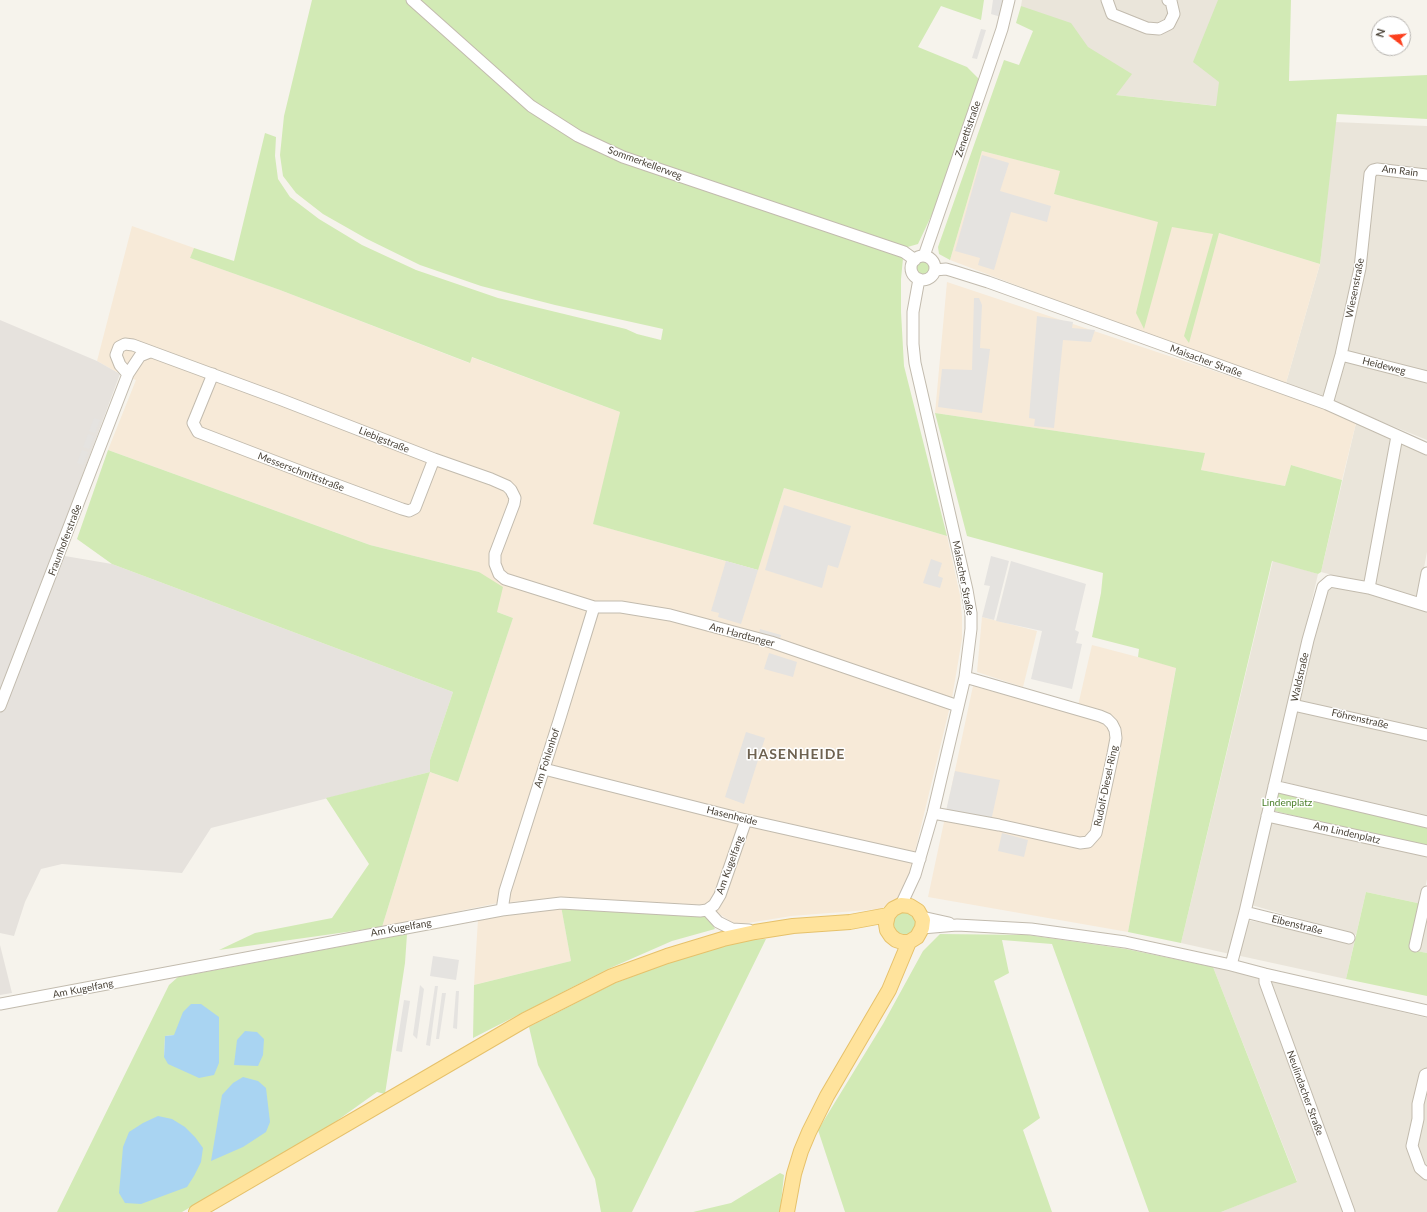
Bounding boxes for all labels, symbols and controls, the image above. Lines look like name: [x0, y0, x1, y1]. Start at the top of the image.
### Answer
north arrow: [1371, 16, 1411, 56]
text: N: [1373, 27, 1387, 39]
street label: Zenettistraße: [953, 99, 983, 159]
street label: Sommerkellerweg: [606, 144, 684, 182]
street label: Am Rain: [1381, 163, 1419, 179]
street label: Wiesenstraße: [1343, 257, 1367, 319]
street label: Maisacher Straße: [1168, 342, 1244, 380]
street label: Heideweg: [1361, 355, 1407, 377]
street label: Liebigstraße: [357, 424, 411, 456]
street label: Messerschmittstraße: [256, 450, 346, 494]
street label: Fraunhoferstraße: [46, 502, 84, 578]
street label: Maisacher Straße: [950, 540, 976, 616]
street label: Am Hardtanger: [708, 621, 776, 649]
street label: Waldstraße: [1289, 651, 1311, 703]
street label: Föhrenstraße: [1330, 707, 1390, 731]
street label: Am Fohlenhof: [532, 727, 562, 789]
street label: Rudolf-Diesel-Ring: [1092, 744, 1120, 828]
district label: HASENHEIDE: [747, 746, 845, 762]
park label: Lindenplatz: [1262, 797, 1312, 809]
street label: Hasenheide: [705, 804, 759, 828]
street label: Am Lindenplatz: [1312, 819, 1382, 847]
street label: Am Kugelfang: [714, 834, 746, 896]
street label: Eibenstraße: [1270, 913, 1324, 937]
street label: Am Kugelfang: [370, 917, 432, 939]
street label: Am Kugelfang: [52, 977, 114, 1001]
street label: Neulindacher Straße: [1284, 1049, 1326, 1137]

